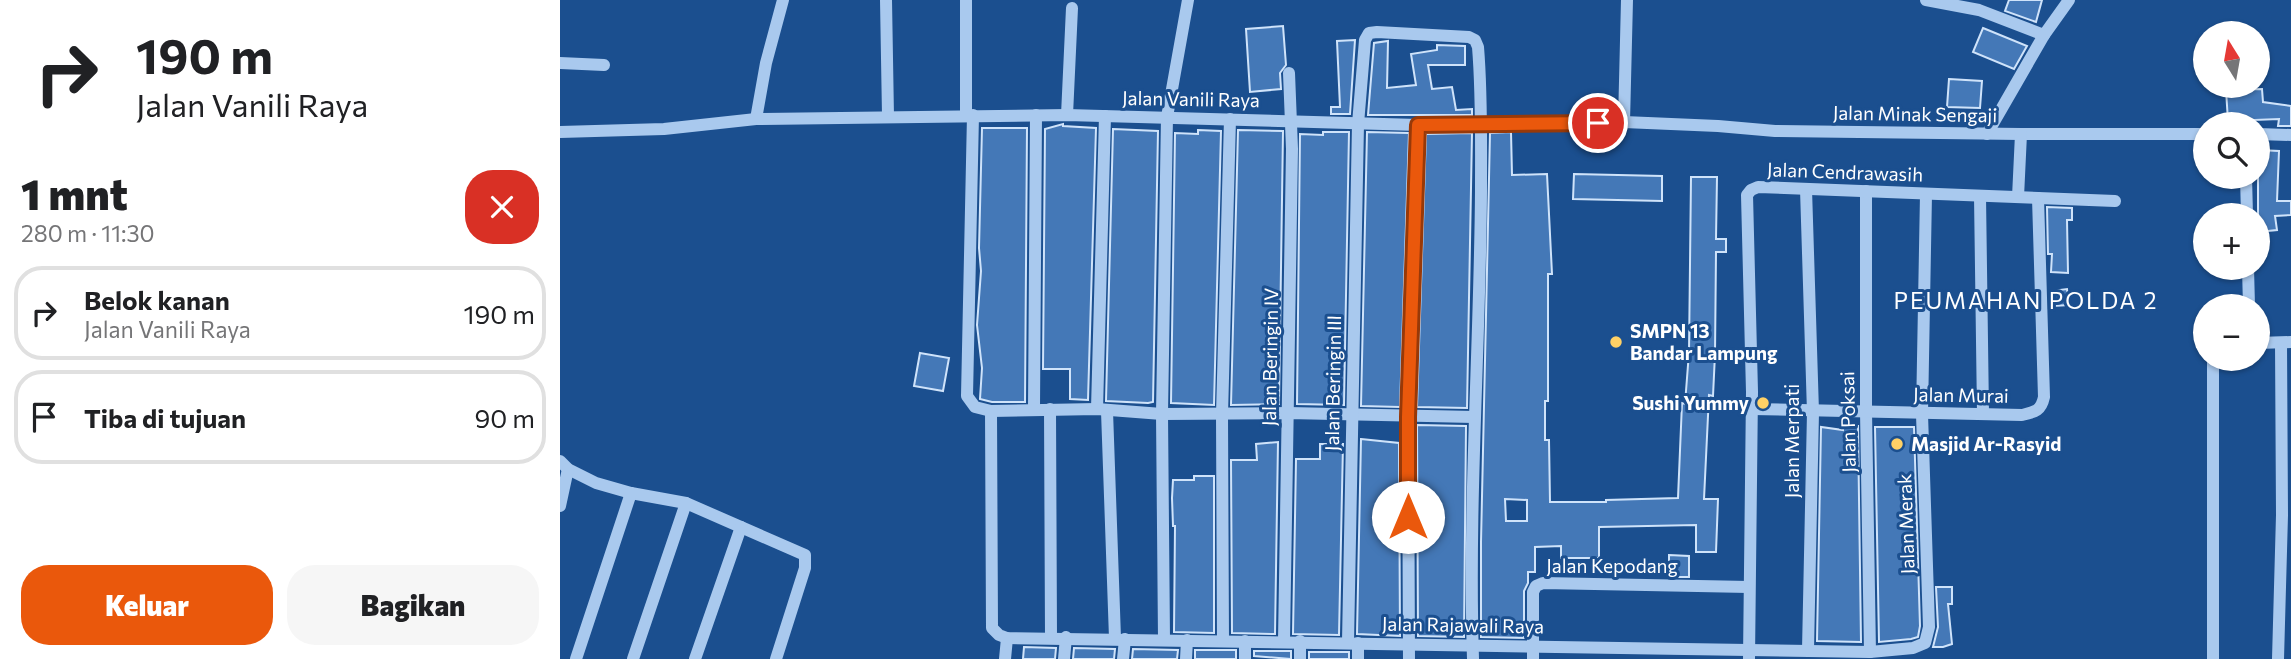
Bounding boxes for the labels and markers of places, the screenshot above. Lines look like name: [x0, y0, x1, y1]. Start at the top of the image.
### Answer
pin: [1568, 93, 1628, 153]
place label: SMPN 13 Bandar Lampung: [1630, 319, 1778, 364]
marker: SMPN 13 Bandar Lampung: [1608, 334, 1624, 350]
place label: Sushi Yummy: [1632, 391, 1750, 414]
marker: Sushi Yummy: [1755, 395, 1771, 411]
place label: Masjid Ar-Rasyid: [1911, 432, 2061, 455]
marker: Masjid Ar-Rasyid: [1889, 436, 1905, 452]

